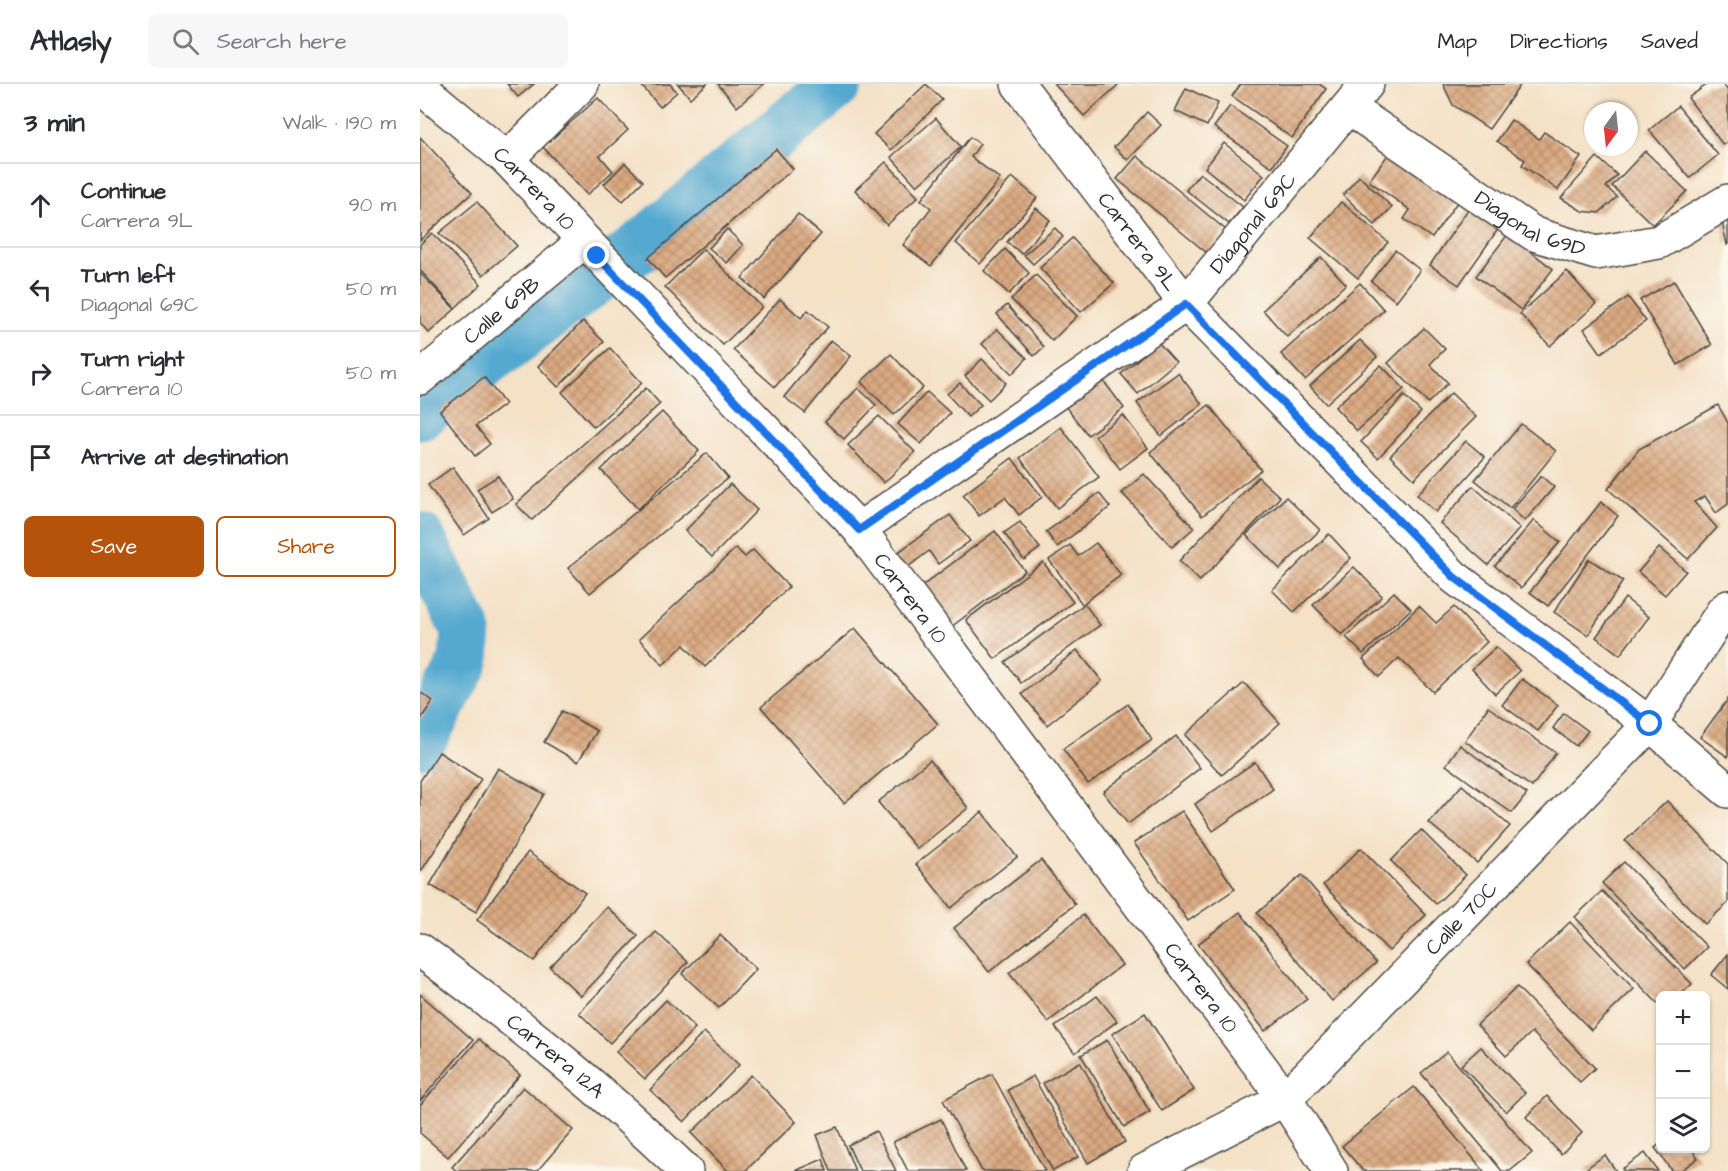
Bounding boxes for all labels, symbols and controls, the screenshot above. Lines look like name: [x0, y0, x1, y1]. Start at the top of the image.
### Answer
search box: [148, 14, 568, 68]
text: Atlasly: [30, 22, 112, 61]
icon: search: [169, 25, 202, 58]
text: Search here: [217, 26, 347, 57]
text: Map: [1437, 27, 1477, 56]
text: Directions: [1510, 27, 1608, 56]
text: Saved: [1641, 27, 1698, 56]
north arrow: [1584, 102, 1638, 156]
text: 3 min: [24, 105, 85, 141]
text: Walk · 190 m: [283, 109, 396, 137]
street label: Carrera 10: [487, 139, 582, 237]
street label: Diagonal 69C: [1202, 166, 1303, 280]
text: Continue: [81, 176, 166, 207]
street label: Diagonal 69D: [1469, 183, 1589, 264]
street label: Carrera 9L: [1091, 186, 1186, 297]
icon: ahead: [24, 189, 57, 222]
text: 90 m: [348, 191, 396, 219]
text: Carrera 9L: [81, 207, 193, 235]
route end: [583, 242, 609, 268]
text: Turn left: [81, 260, 175, 291]
street label: Calle 69B: [457, 269, 546, 351]
icon: left: [24, 273, 57, 306]
text: 50 m: [346, 275, 396, 303]
text: Diagonal 69C: [81, 291, 198, 319]
text: Turn right: [81, 344, 184, 375]
icon: right: [24, 357, 57, 390]
text: 50 m: [346, 359, 396, 387]
text: Carrera 10: [81, 375, 183, 403]
icon: arrive: [24, 441, 57, 474]
text: Arrive at destination: [81, 442, 288, 473]
button: Save: [24, 516, 204, 577]
button: Share: [216, 516, 396, 577]
street label: Carrera 10: [867, 547, 954, 650]
route start: [1636, 710, 1662, 736]
street label: Calle 70C: [1418, 874, 1504, 961]
street label: Carrera 10: [1158, 936, 1245, 1039]
map controls: [1656, 991, 1710, 1153]
button: +: [1656, 991, 1710, 1045]
street label: Carrera 12A: [501, 1007, 611, 1105]
button: −: [1656, 1045, 1710, 1099]
button: layers: [1656, 1099, 1710, 1153]

